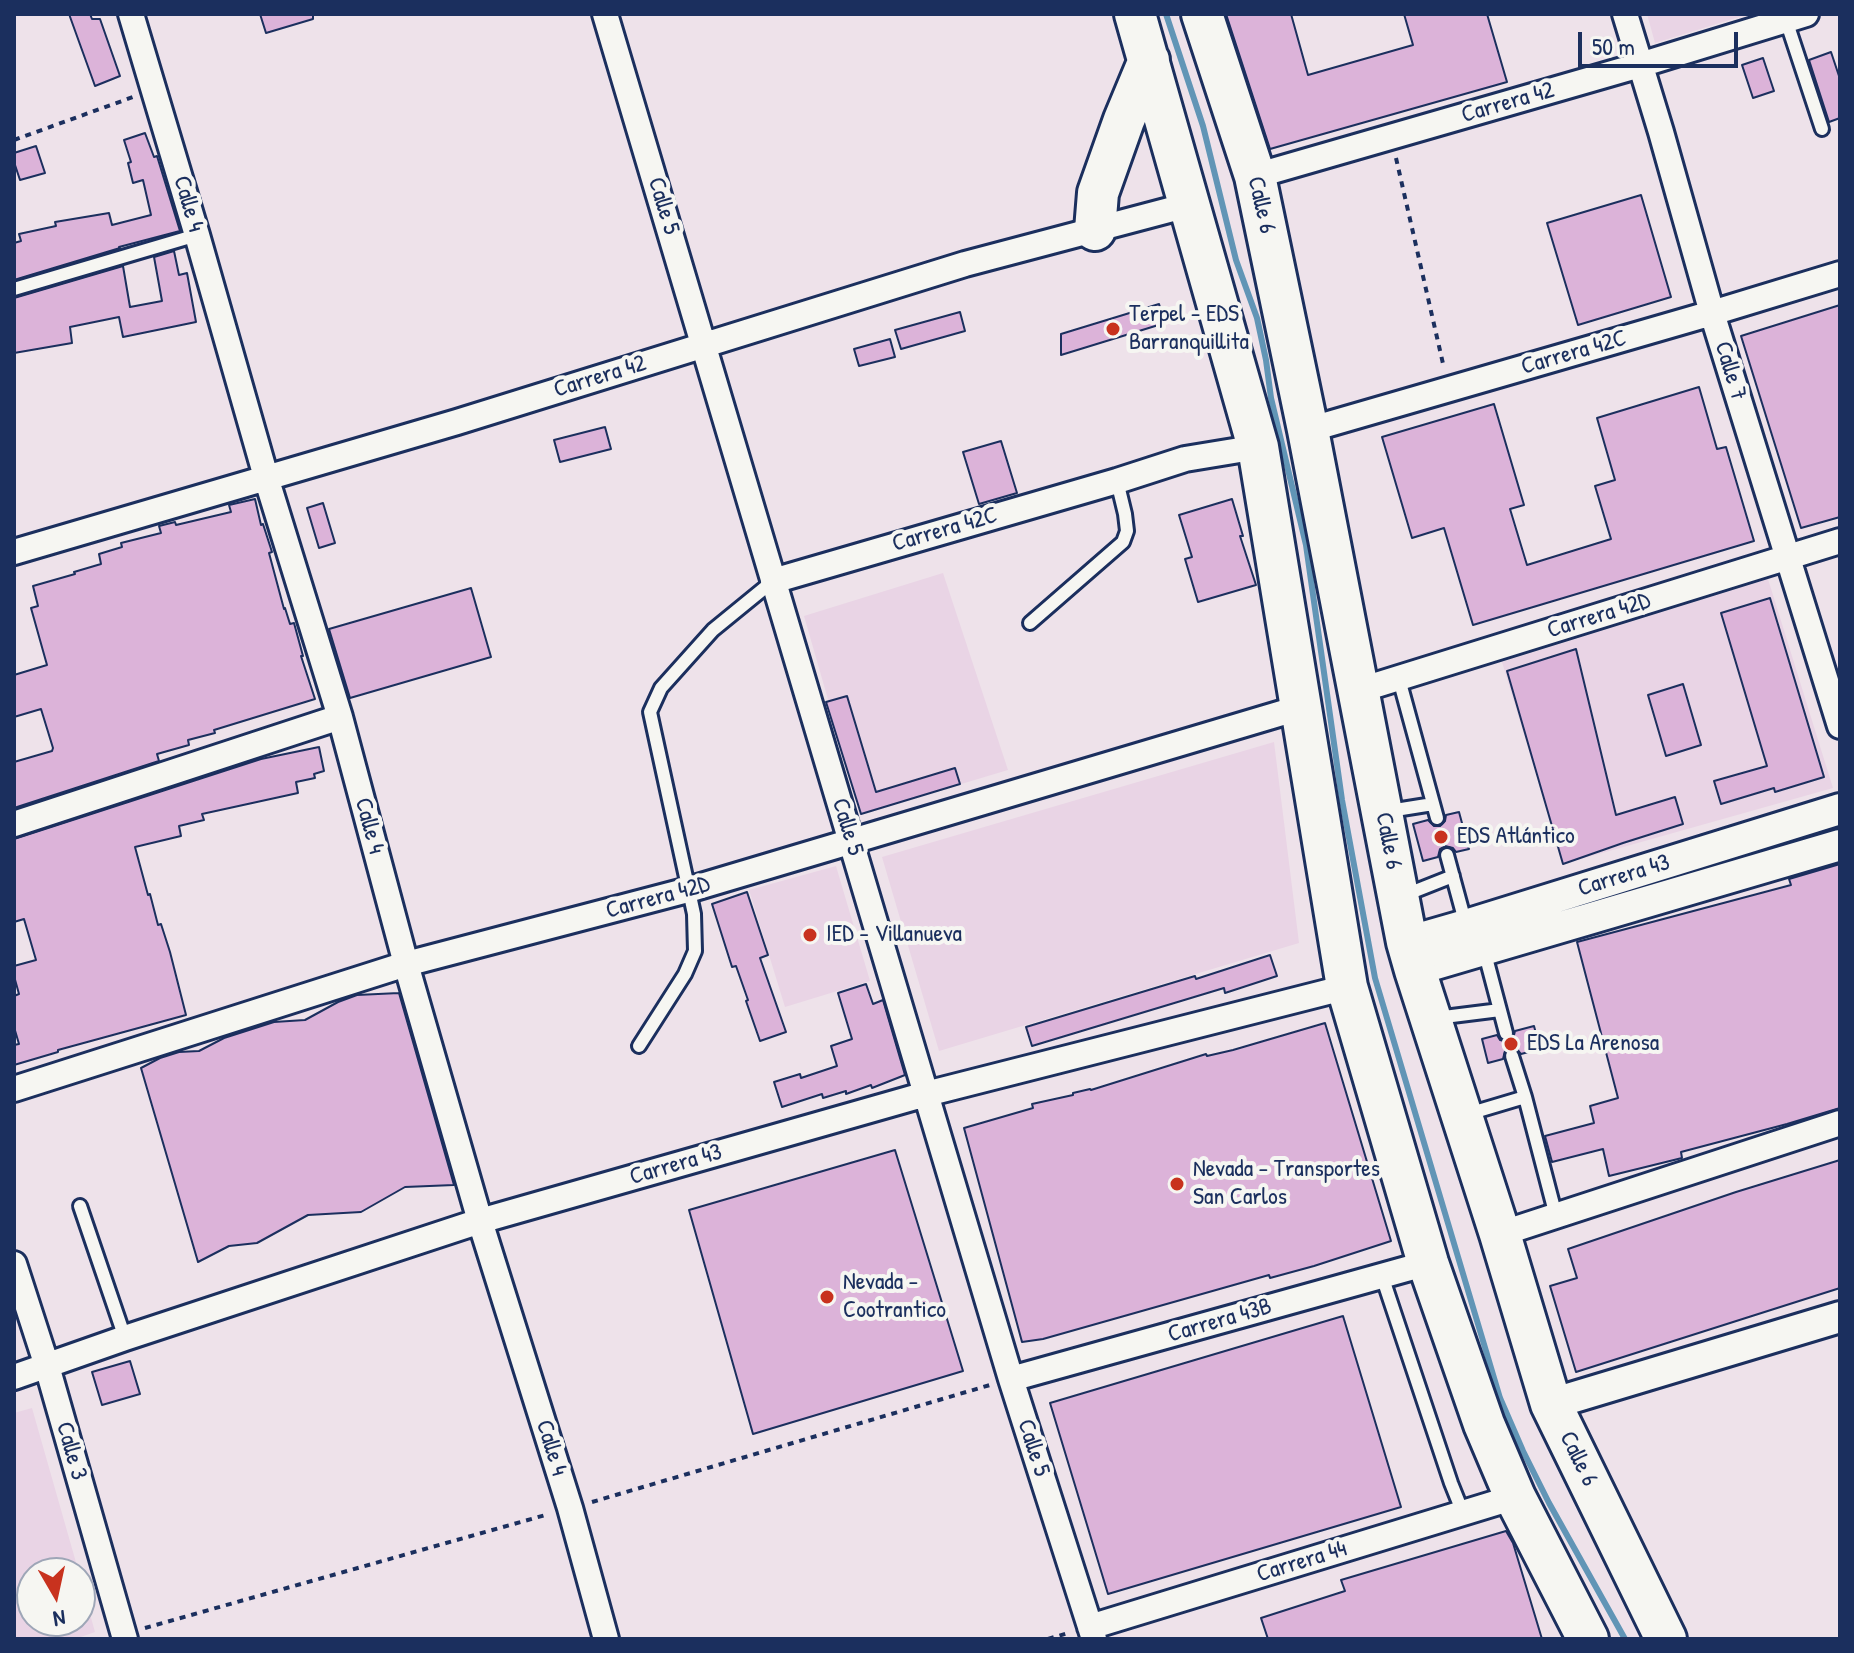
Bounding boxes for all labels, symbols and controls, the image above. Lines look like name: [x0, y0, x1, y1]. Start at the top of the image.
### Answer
scale bar: [1582, 16, 1742, 66]
text: 50 m: [1592, 30, 1635, 62]
street label: Carrera 42: [1458, 76, 1558, 130]
street label: Calle 4: [166, 173, 210, 235]
street label: Calle 5: [641, 174, 685, 238]
street label: Calle 6: [1240, 174, 1282, 236]
place label: Terpel - EDS Barranquillita: [1129, 301, 1249, 357]
marker: Terpel - EDS Barranquillita: [1104, 320, 1122, 338]
street label: Carrera 42C: [1518, 324, 1630, 382]
street label: Calle 7: [1707, 338, 1753, 404]
street label: Carrera 42: [550, 349, 650, 405]
street label: Carrera 42C: [889, 501, 1001, 559]
street label: Carrera 42D: [1544, 587, 1654, 645]
street label: Calle 4: [348, 795, 390, 857]
street label: Calle 5: [825, 795, 869, 859]
street label: Calle 6: [1368, 810, 1408, 872]
place label: EDS Atlántico: [1457, 823, 1575, 851]
marker: EDS Atlántico: [1432, 828, 1450, 846]
street label: Carrera 43: [1575, 848, 1673, 904]
street label: Carrera 42D: [603, 870, 713, 926]
place label: IED - Villanueva: [826, 921, 962, 949]
marker: IED - Villanueva: [801, 926, 819, 944]
place label: EDS La Arenosa: [1527, 1030, 1659, 1058]
marker: EDS La Arenosa: [1502, 1035, 1520, 1053]
street label: Carrera 43: [627, 1138, 725, 1192]
place label: Nevada - Transportes San Carlos: [1193, 1156, 1380, 1212]
marker: Nevada - Transportes San Carlos: [1168, 1175, 1186, 1193]
place label: Nevada - Cootrantico: [843, 1269, 946, 1325]
marker: Nevada - Cootrantico: [818, 1288, 836, 1306]
street label: Carrera 43B: [1165, 1292, 1275, 1350]
street label: Calle 5: [1010, 1416, 1056, 1480]
street label: Calle 4: [529, 1417, 573, 1479]
street label: Calle 3: [49, 1419, 93, 1483]
street label: Calle 6: [1552, 1427, 1604, 1491]
street label: Carrera 44: [1253, 1535, 1351, 1589]
north arrow: [16, 1557, 96, 1637]
text: N: [51, 1603, 68, 1634]

